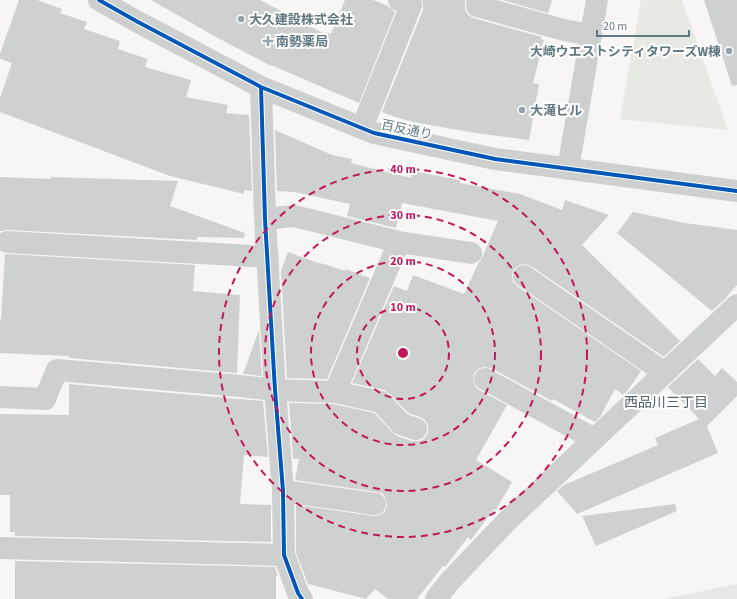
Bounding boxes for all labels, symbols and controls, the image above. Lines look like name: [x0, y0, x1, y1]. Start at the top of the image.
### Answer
place label: 大久建設株式会社: [249, 11, 353, 29]
scale bar: [597, 12, 689, 38]
marker: 大久建設株式会社: [236, 14, 246, 24]
text: 20 m: [603, 18, 627, 35]
place label: 南勢薬局: [276, 33, 328, 51]
marker: 南勢薬局: [263, 36, 273, 46]
place label: 大崎ウエストシティタワーズW棟: [530, 43, 721, 61]
marker: 大崎ウエストシティタワーズW棟: [724, 46, 734, 56]
place label: 大滝ビル: [530, 102, 582, 120]
marker: 大滝ビル: [517, 105, 527, 115]
street label: 百反通り: [379, 116, 434, 144]
text: 40 m: [390, 161, 416, 178]
text: 30 m: [390, 207, 416, 224]
text: 20 m: [390, 253, 416, 270]
text: 10 m: [390, 299, 416, 316]
centre of rings: [396, 346, 410, 360]
district label: 西品川三丁目: [624, 393, 708, 413]

